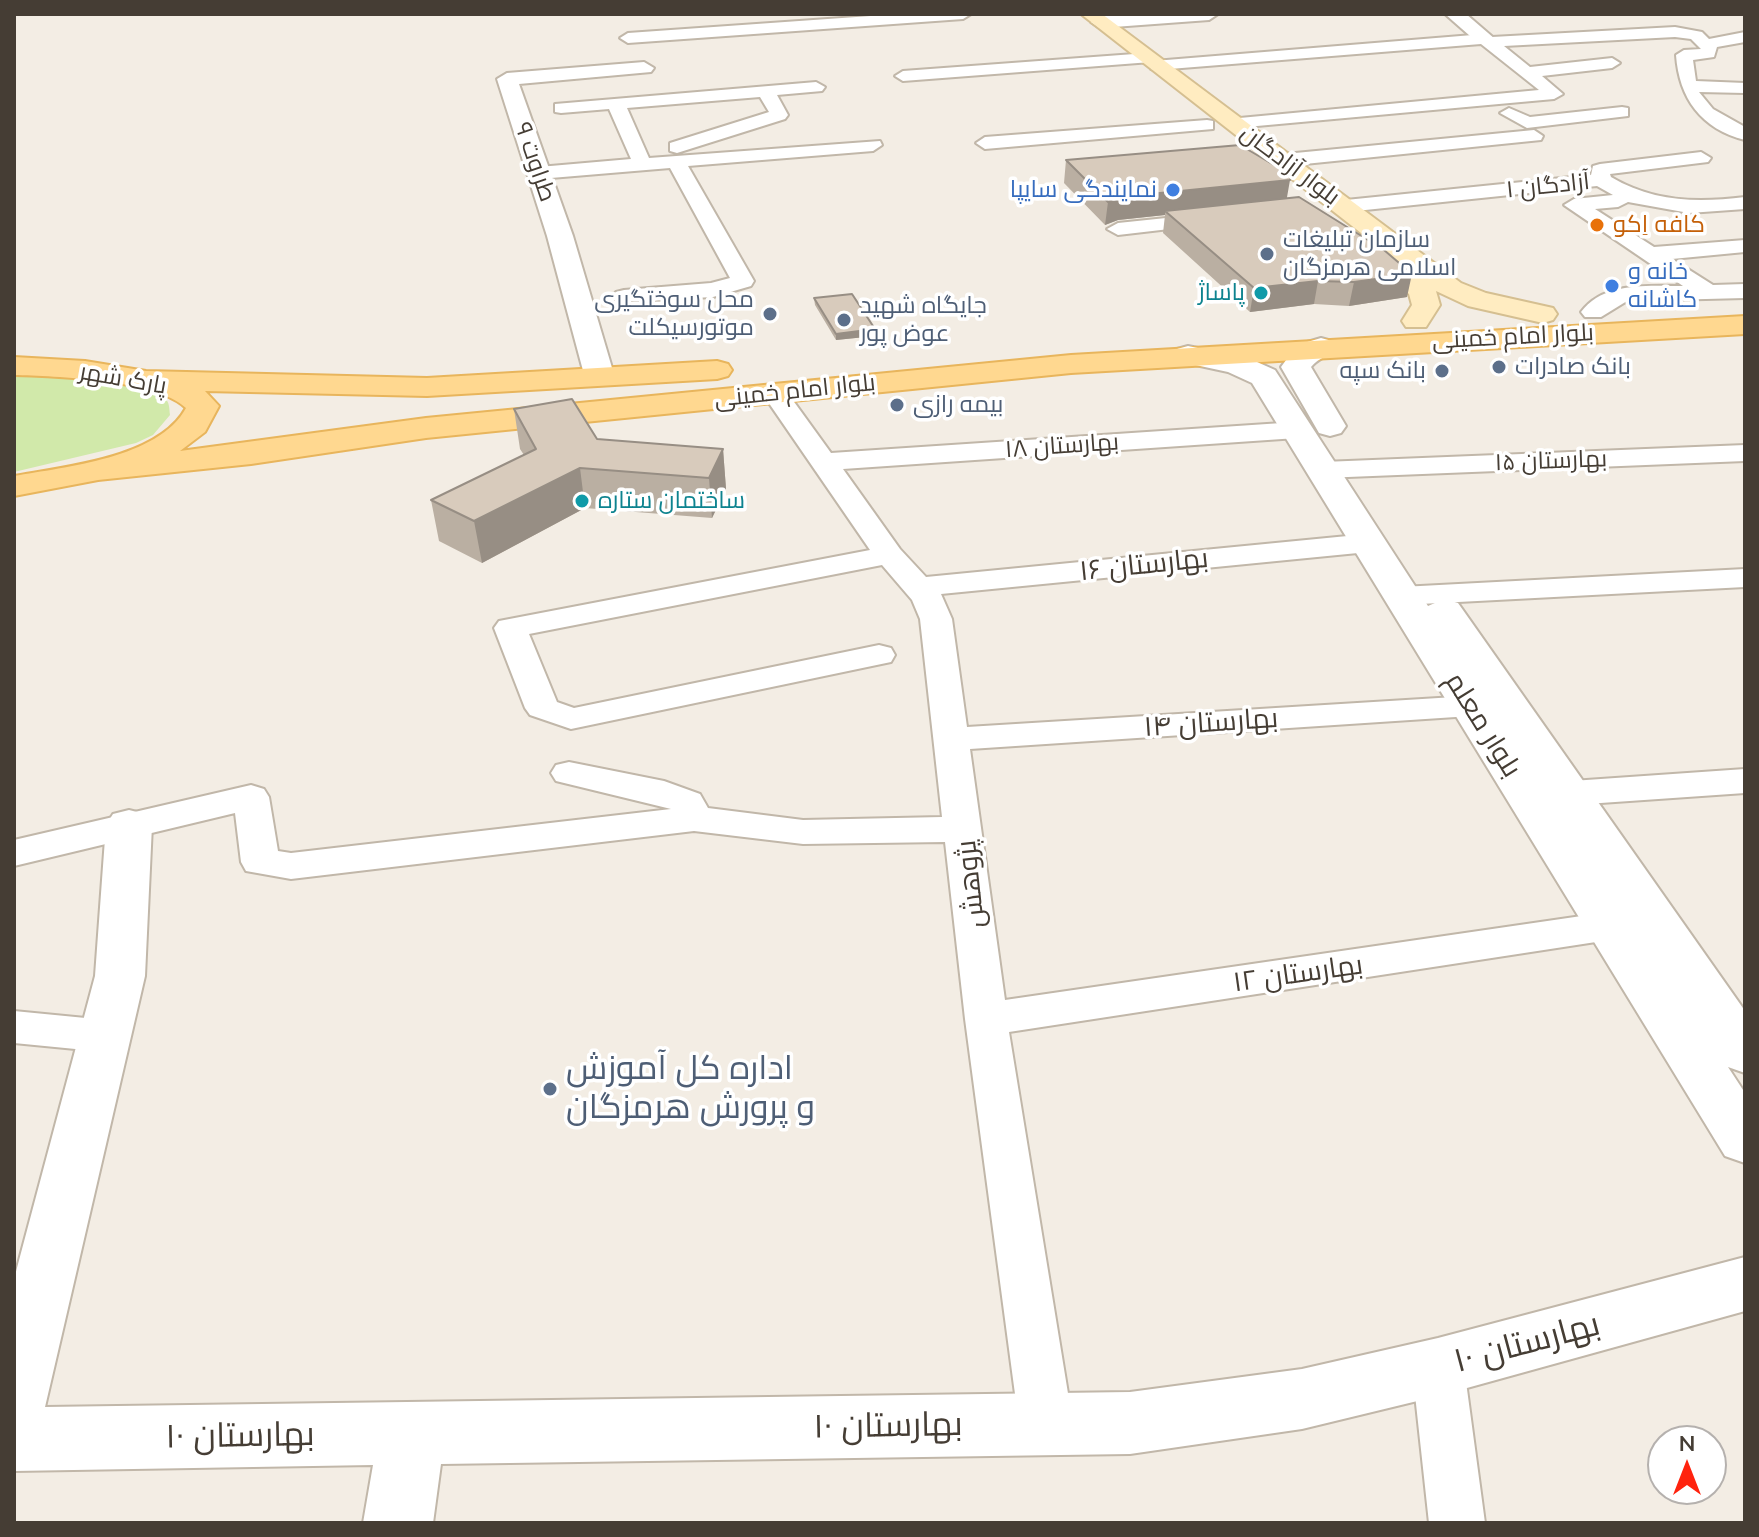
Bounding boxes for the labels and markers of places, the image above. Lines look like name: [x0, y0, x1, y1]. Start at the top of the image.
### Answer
place label: نمایندگی سایپا: [1010, 176, 1157, 204]
marker: نمایندگی سایپا: [1164, 181, 1182, 199]
place label: کافه اِکو: [1613, 211, 1705, 239]
marker: کافه اِکو: [1588, 216, 1606, 234]
place label: سازمان تبلیغات اسلامی هرمزگان: [1283, 226, 1456, 282]
marker: سازمان تبلیغات اسلامی هرمزگان: [1258, 245, 1276, 263]
place label: خانه و کاشانه: [1628, 258, 1697, 314]
marker: خانه و کاشانه: [1603, 277, 1621, 295]
place label: پاساژ: [1198, 279, 1245, 307]
marker: پاساژ: [1252, 284, 1270, 302]
place label: محل سوختگیری موتورسیکلت: [594, 286, 754, 342]
place label: جایگاه شهید عوض پور: [860, 292, 987, 348]
marker: محل سوختگیری موتورسیکلت: [761, 305, 779, 323]
marker: جایگاه شهید عوض پور: [835, 311, 853, 329]
place label: بانک صادرات: [1515, 353, 1631, 381]
place label: بانک سپه: [1339, 357, 1426, 385]
marker: بانک صادرات: [1490, 358, 1508, 376]
marker: بانک سپه: [1433, 362, 1451, 380]
place label: بیمه رازی: [913, 391, 1003, 419]
marker: بیمه رازی: [888, 396, 906, 414]
place label: ساختمان ستاره: [598, 487, 745, 515]
marker: ساختمان ستاره: [573, 492, 591, 510]
place label: اداره کل آموزش و پرورش هرمزگان: [566, 1049, 815, 1128]
marker: اداره کل آموزش و پرورش هرمزگان: [541, 1080, 559, 1098]

